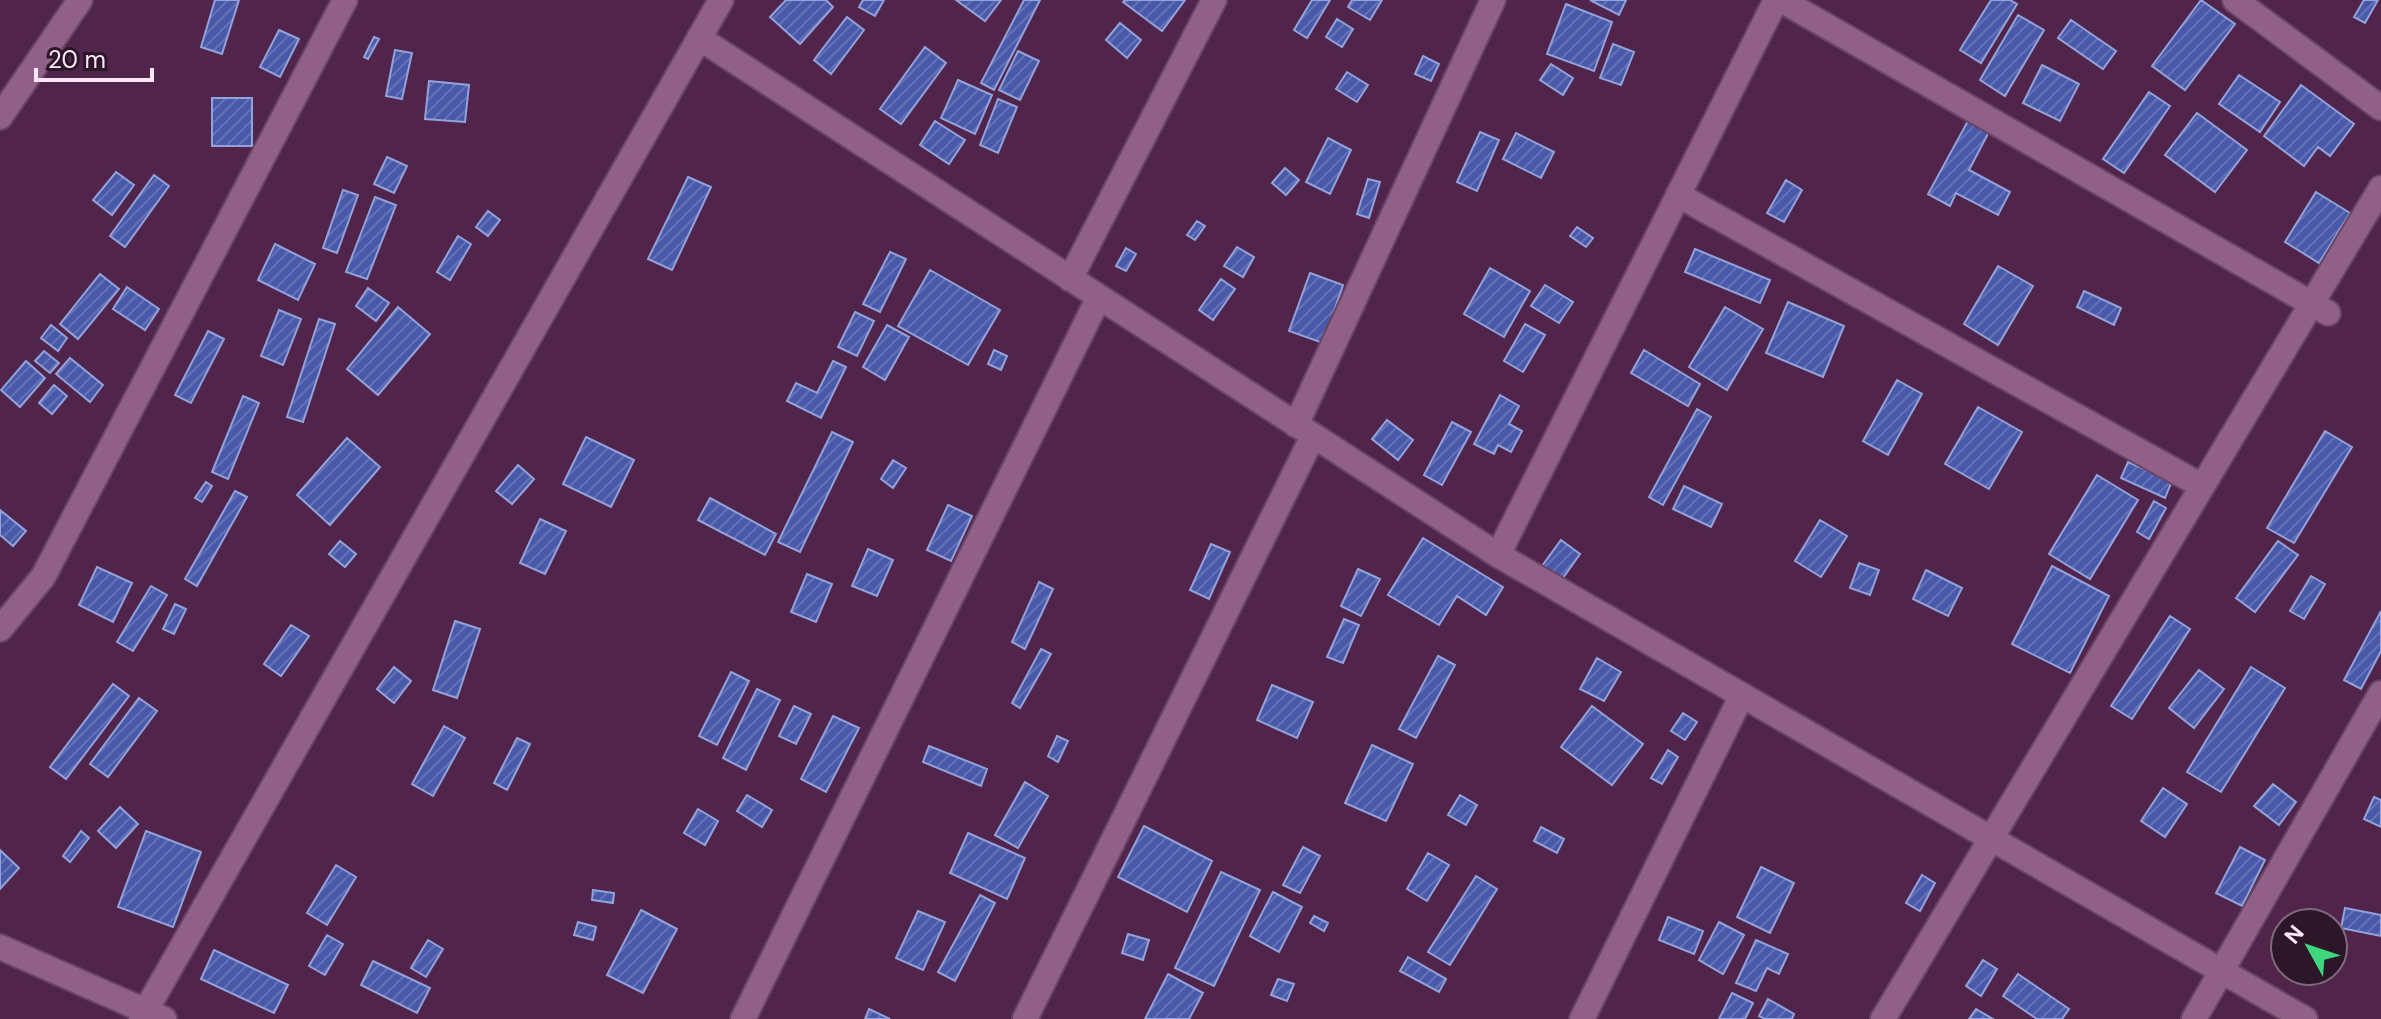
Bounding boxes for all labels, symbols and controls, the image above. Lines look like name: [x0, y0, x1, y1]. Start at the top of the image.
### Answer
scale bar: [36, 32, 152, 82]
text: 20 m: [48, 44, 106, 75]
north arrow: [2269, 907, 2349, 987]
text: N: [2278, 919, 2310, 950]

